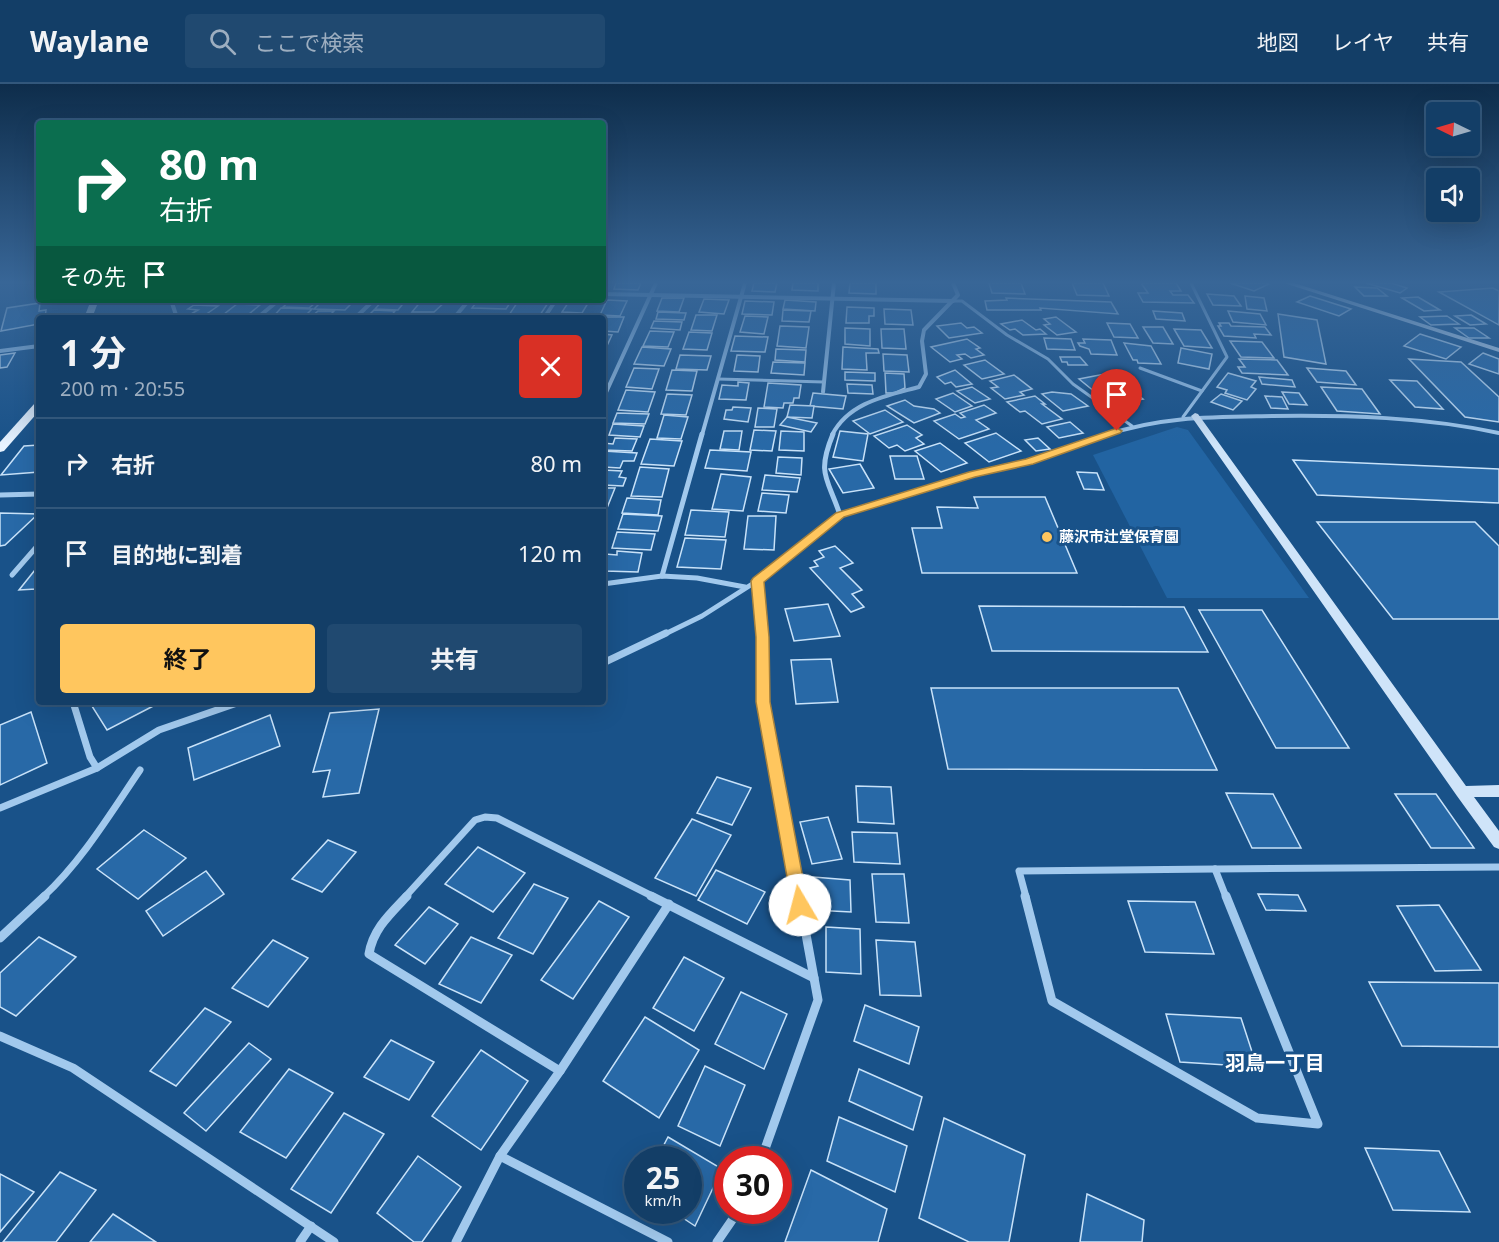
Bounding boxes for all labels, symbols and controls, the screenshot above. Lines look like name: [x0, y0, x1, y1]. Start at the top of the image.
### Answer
search box: [185, 14, 605, 68]
text: Waylane: [30, 22, 149, 60]
icon: search: [206, 25, 239, 58]
text: ここで検索: [254, 27, 364, 57]
text: 地図: [1257, 28, 1299, 56]
text: レイヤ: [1332, 28, 1394, 56]
text: 共有: [1427, 28, 1469, 56]
north arrow: [1426, 102, 1480, 156]
map controls: [1426, 102, 1480, 222]
text: 80 m: [159, 135, 259, 192]
icon: right: [60, 144, 138, 222]
button: sound: [1426, 168, 1480, 222]
text: 右折: [159, 191, 213, 228]
icon: arrive: [138, 258, 171, 291]
text: その先: [60, 261, 126, 291]
text: 1 分: [60, 328, 126, 377]
button: close: [519, 335, 582, 398]
pin: [1091, 369, 1142, 431]
text: 200 m · 20:55: [60, 375, 185, 402]
icon: arrive: [1100, 378, 1133, 411]
icon: right: [60, 447, 93, 480]
text: 80 m: [531, 448, 582, 478]
text: 右折: [111, 449, 155, 479]
place label: 藤沢市辻堂保育園: [1059, 526, 1179, 546]
marker: 藤沢市辻堂保育園: [1040, 530, 1054, 544]
icon: arrive: [60, 537, 93, 570]
text: 120 m: [518, 538, 582, 568]
text: 目的地に到着: [111, 539, 243, 569]
button: 終了: [60, 624, 315, 693]
button: 共有: [327, 624, 582, 693]
position arrow: [768, 873, 832, 937]
district label: 羽鳥一丁目: [1225, 1049, 1325, 1076]
speed limit sign: 30: [714, 1146, 792, 1224]
text: 25: [646, 1157, 680, 1198]
text: km/h: [645, 1190, 681, 1210]

